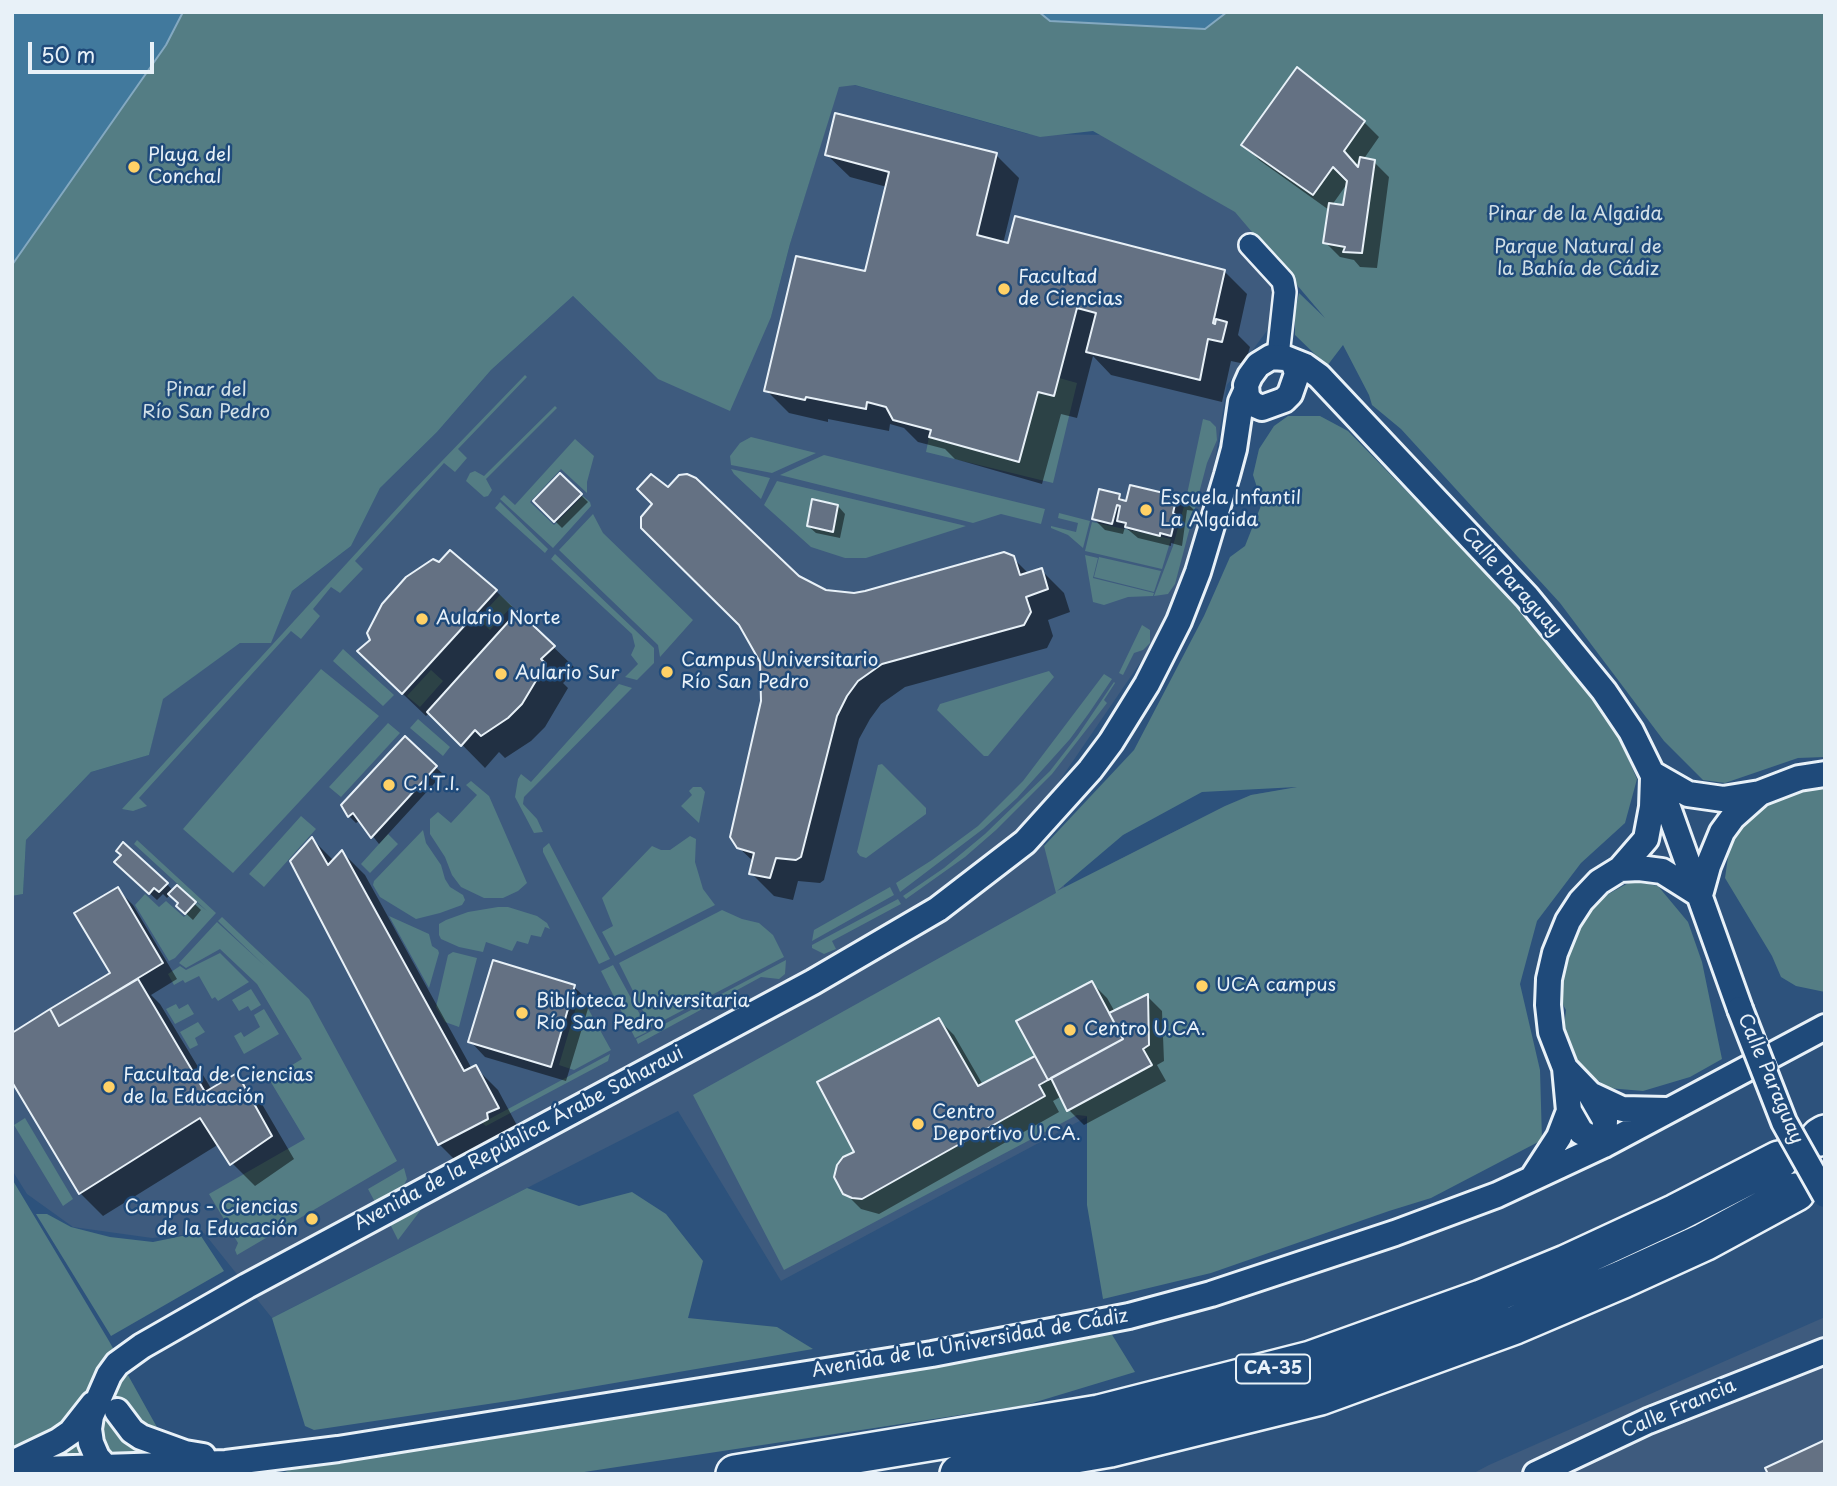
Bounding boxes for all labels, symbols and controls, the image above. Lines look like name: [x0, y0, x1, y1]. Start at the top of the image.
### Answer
scale bar: [32, 28, 158, 72]
text: 50 m: [41, 38, 95, 70]
place label: Playa del Conchal: [148, 145, 231, 189]
marker: Playa del Conchal: [126, 159, 142, 175]
park label: Pinar de la Algaida: [1488, 204, 1662, 226]
park label: Parque Natural de la Bahía de Cádiz: [1494, 237, 1662, 281]
place label: Facultad de Ciencias: [1018, 267, 1123, 311]
marker: Facultad de Ciencias: [996, 281, 1012, 297]
park label: Pinar del Río San Pedro: [142, 380, 270, 424]
place label: Escuela Infantil La Algaida: [1160, 488, 1301, 532]
marker: Escuela Infantil La Algaida: [1138, 502, 1154, 518]
street label: Calle Paraguay: [1456, 522, 1566, 642]
place label: Aulario Norte: [436, 608, 561, 630]
marker: Aulario Norte: [414, 611, 430, 627]
place label: Campus Universitario Río San Pedro: [681, 650, 878, 694]
place label: Aulario Sur: [515, 663, 619, 685]
marker: Campus Universitario Río San Pedro: [659, 664, 675, 680]
marker: Aulario Sur: [493, 666, 509, 682]
place label: C.I.T.I.: [403, 774, 460, 796]
marker: C.I.T.I.: [381, 777, 397, 793]
place label: UCA campus: [1216, 975, 1336, 997]
marker: UCA campus: [1194, 978, 1210, 994]
place label: Biblioteca Universitaria Río San Pedro: [536, 991, 750, 1035]
marker: Biblioteca Universitaria Río San Pedro: [514, 1005, 530, 1021]
street label: Calle Paraguay: [1732, 1010, 1808, 1148]
place label: Centro U.CA.: [1084, 1019, 1206, 1041]
marker: Centro U.CA.: [1062, 1022, 1078, 1038]
street label: Avenida de la República Árabe Saharaui: [350, 1042, 688, 1236]
place label: Facultad de Ciencias de la Educación: [123, 1065, 313, 1109]
marker: Facultad de Ciencias de la Educación: [101, 1079, 117, 1095]
place label: Centro Deportivo U.CA.: [932, 1102, 1081, 1146]
marker: Centro Deportivo U.CA.: [910, 1116, 926, 1132]
place label: Campus - Ciencias de la Educación: [125, 1197, 298, 1241]
marker: Campus - Ciencias de la Educación: [304, 1211, 320, 1227]
street label: Avenida de la Universidad de Cádiz: [810, 1305, 1130, 1383]
road number: CA-35: [1236, 1354, 1310, 1384]
street label: Calle Francia: [1618, 1375, 1740, 1443]

